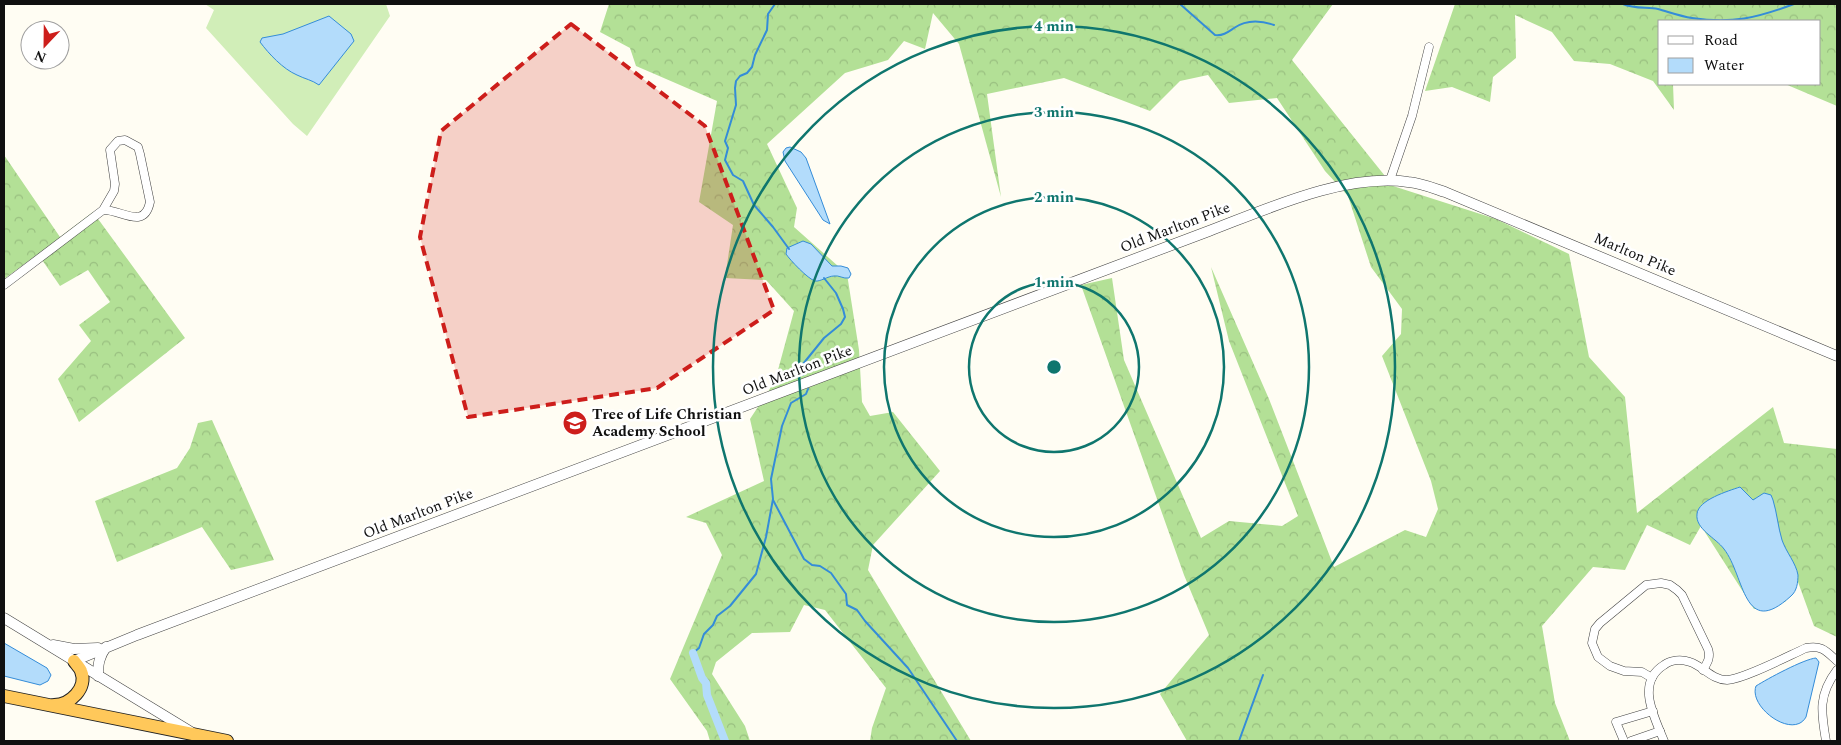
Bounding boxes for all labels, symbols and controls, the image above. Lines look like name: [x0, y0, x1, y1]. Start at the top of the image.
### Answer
text: 4 min: [1034, 15, 1074, 38]
north arrow: [20, 20, 70, 70]
legend: [1658, 20, 1821, 85]
text: Road: [1704, 29, 1738, 52]
text: N: [31, 45, 50, 68]
text: Water: [1704, 54, 1744, 77]
text: 3 min: [1034, 101, 1074, 124]
text: 2 min: [1034, 186, 1074, 209]
street label: Old Marlton Pike: [1117, 196, 1234, 259]
street label: Marlton Pike: [1590, 227, 1680, 282]
text: 1 min: [1034, 271, 1074, 294]
street label: Old Marlton Pike: [739, 339, 856, 402]
centre of rings: [1045, 358, 1063, 376]
place label: Tree of Life Christian Academy School: [592, 403, 742, 443]
school or university icon: Tree of Life Christian Academy School: [562, 410, 588, 436]
street label: Old Marlton Pike: [360, 482, 477, 545]

